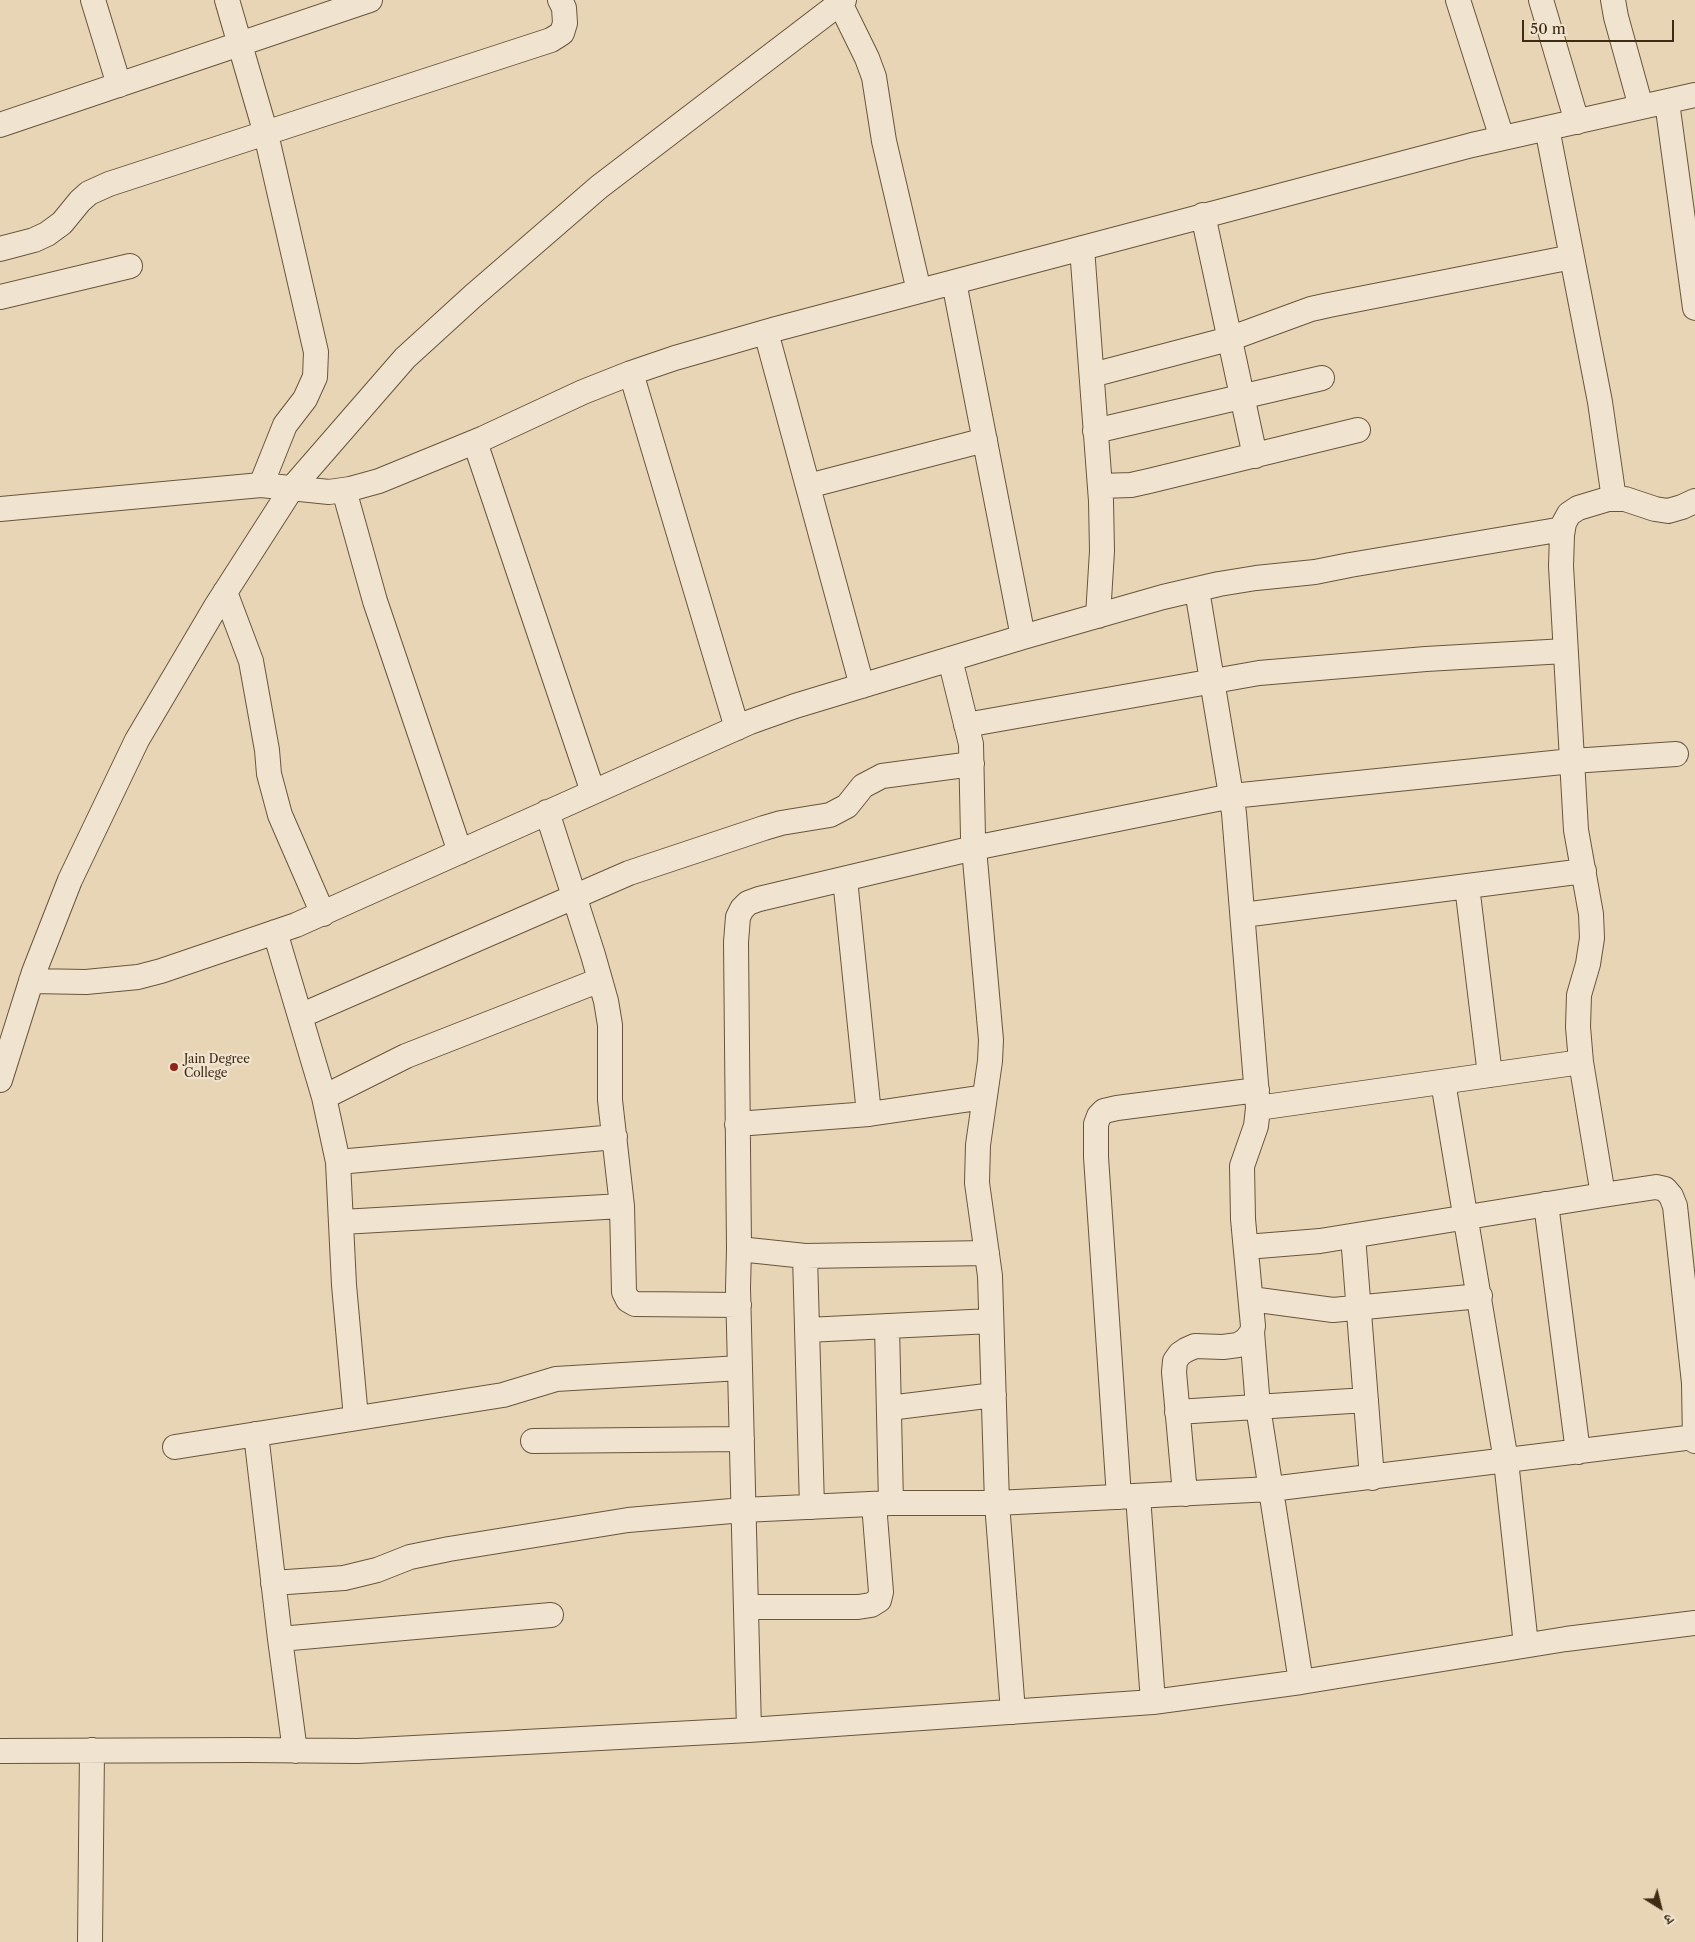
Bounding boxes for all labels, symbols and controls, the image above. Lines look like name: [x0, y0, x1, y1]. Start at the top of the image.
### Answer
scale bar: [1525, 10, 1678, 42]
text: 50 m: [1530, 19, 1566, 38]
place label: Jain Degree College: [184, 1053, 250, 1081]
marker: Jain Degree College: [168, 1061, 180, 1073]
north arrow: [1635, 1882, 1685, 1932]
text: उ: [1661, 1910, 1677, 1929]

